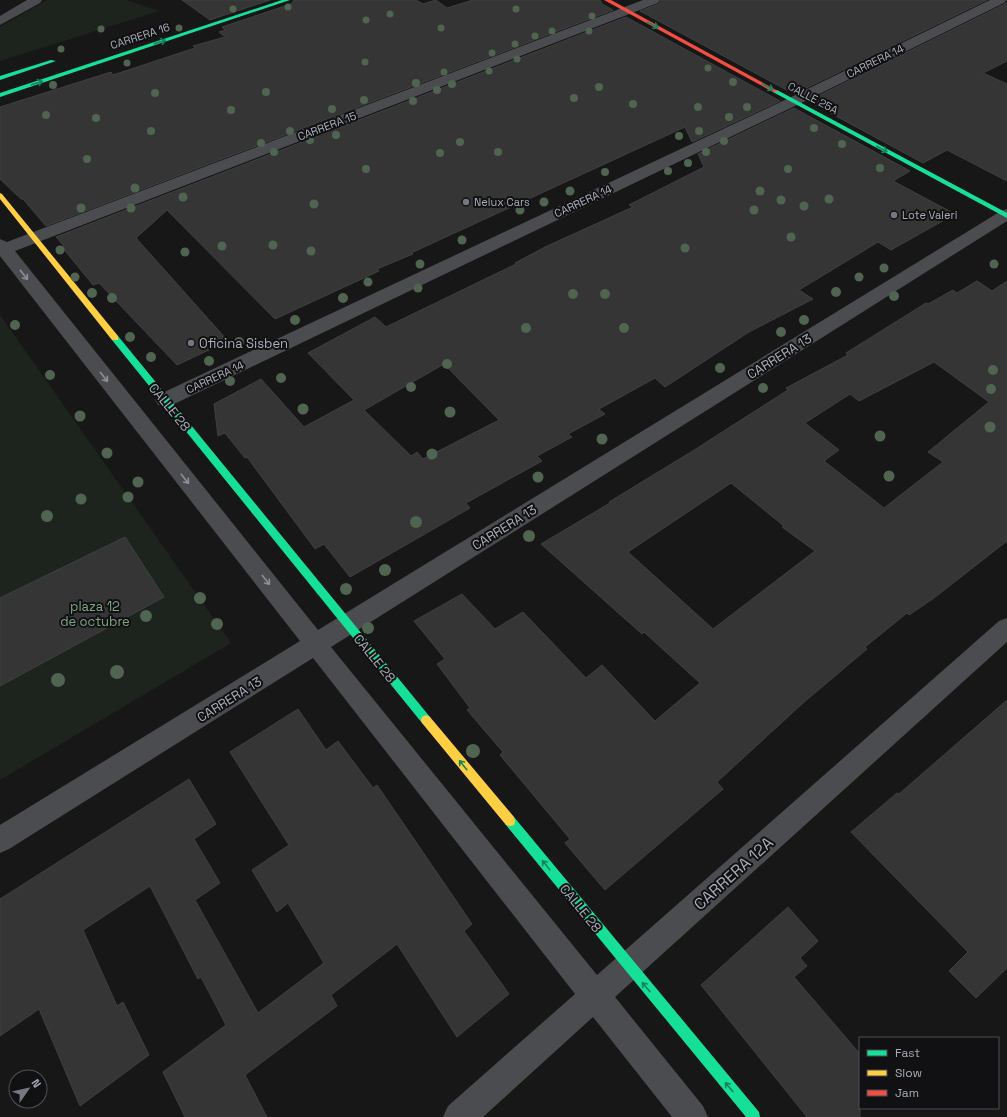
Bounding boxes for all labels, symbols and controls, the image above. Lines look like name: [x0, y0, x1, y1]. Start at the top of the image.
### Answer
street label: CARRERA 16: [108, 20, 172, 52]
one-way arrow: [647, 22, 659, 30]
one-way arrow: [154, 38, 167, 45]
street label: CARRERA 14: [844, 41, 906, 81]
one-way arrow: [31, 78, 43, 86]
street label: CALLE 25A: [785, 79, 841, 117]
one-way arrow: [762, 84, 774, 91]
street label: CARRERA 15: [296, 108, 359, 144]
one-way arrow: [876, 145, 888, 153]
street label: CARRERA 14: [552, 182, 614, 220]
place label: Nelux Cars: [474, 195, 530, 209]
marker: Nelux Cars: [461, 197, 471, 207]
place label: Lote Valeri: [902, 208, 958, 222]
marker: Lote Valeri: [889, 210, 899, 220]
one-way arrow: [19, 269, 28, 280]
street label: CARRERA 13: [744, 330, 815, 383]
place label: Oficina Sisben: [199, 335, 288, 352]
marker: Oficina Sisben: [186, 338, 196, 348]
street label: CARRERA 14: [184, 358, 246, 396]
one-way arrow: [100, 372, 108, 383]
street label: CALLE 28: [145, 380, 194, 435]
one-way arrow: [181, 473, 189, 484]
street label: CARRERA 13: [469, 501, 540, 554]
one-way arrow: [262, 575, 270, 586]
park label: plaza 12 de octubre: [60, 598, 130, 630]
street label: CALLE 28: [350, 631, 399, 686]
street label: CARRERA 13: [194, 673, 265, 726]
one-way arrow: [459, 759, 468, 770]
street label: CARRERA 12A: [689, 832, 777, 915]
one-way arrow: [541, 860, 550, 871]
street label: CALLE 28: [556, 881, 605, 936]
one-way arrow: [642, 982, 651, 993]
legend: [859, 1037, 999, 1109]
text: Fast: [895, 1045, 920, 1061]
text: Slow: [895, 1065, 922, 1081]
north arrow: [8, 1069, 48, 1109]
text: N: [28, 1076, 44, 1090]
one-way arrow: [725, 1082, 734, 1092]
text: Jam: [895, 1085, 919, 1101]

